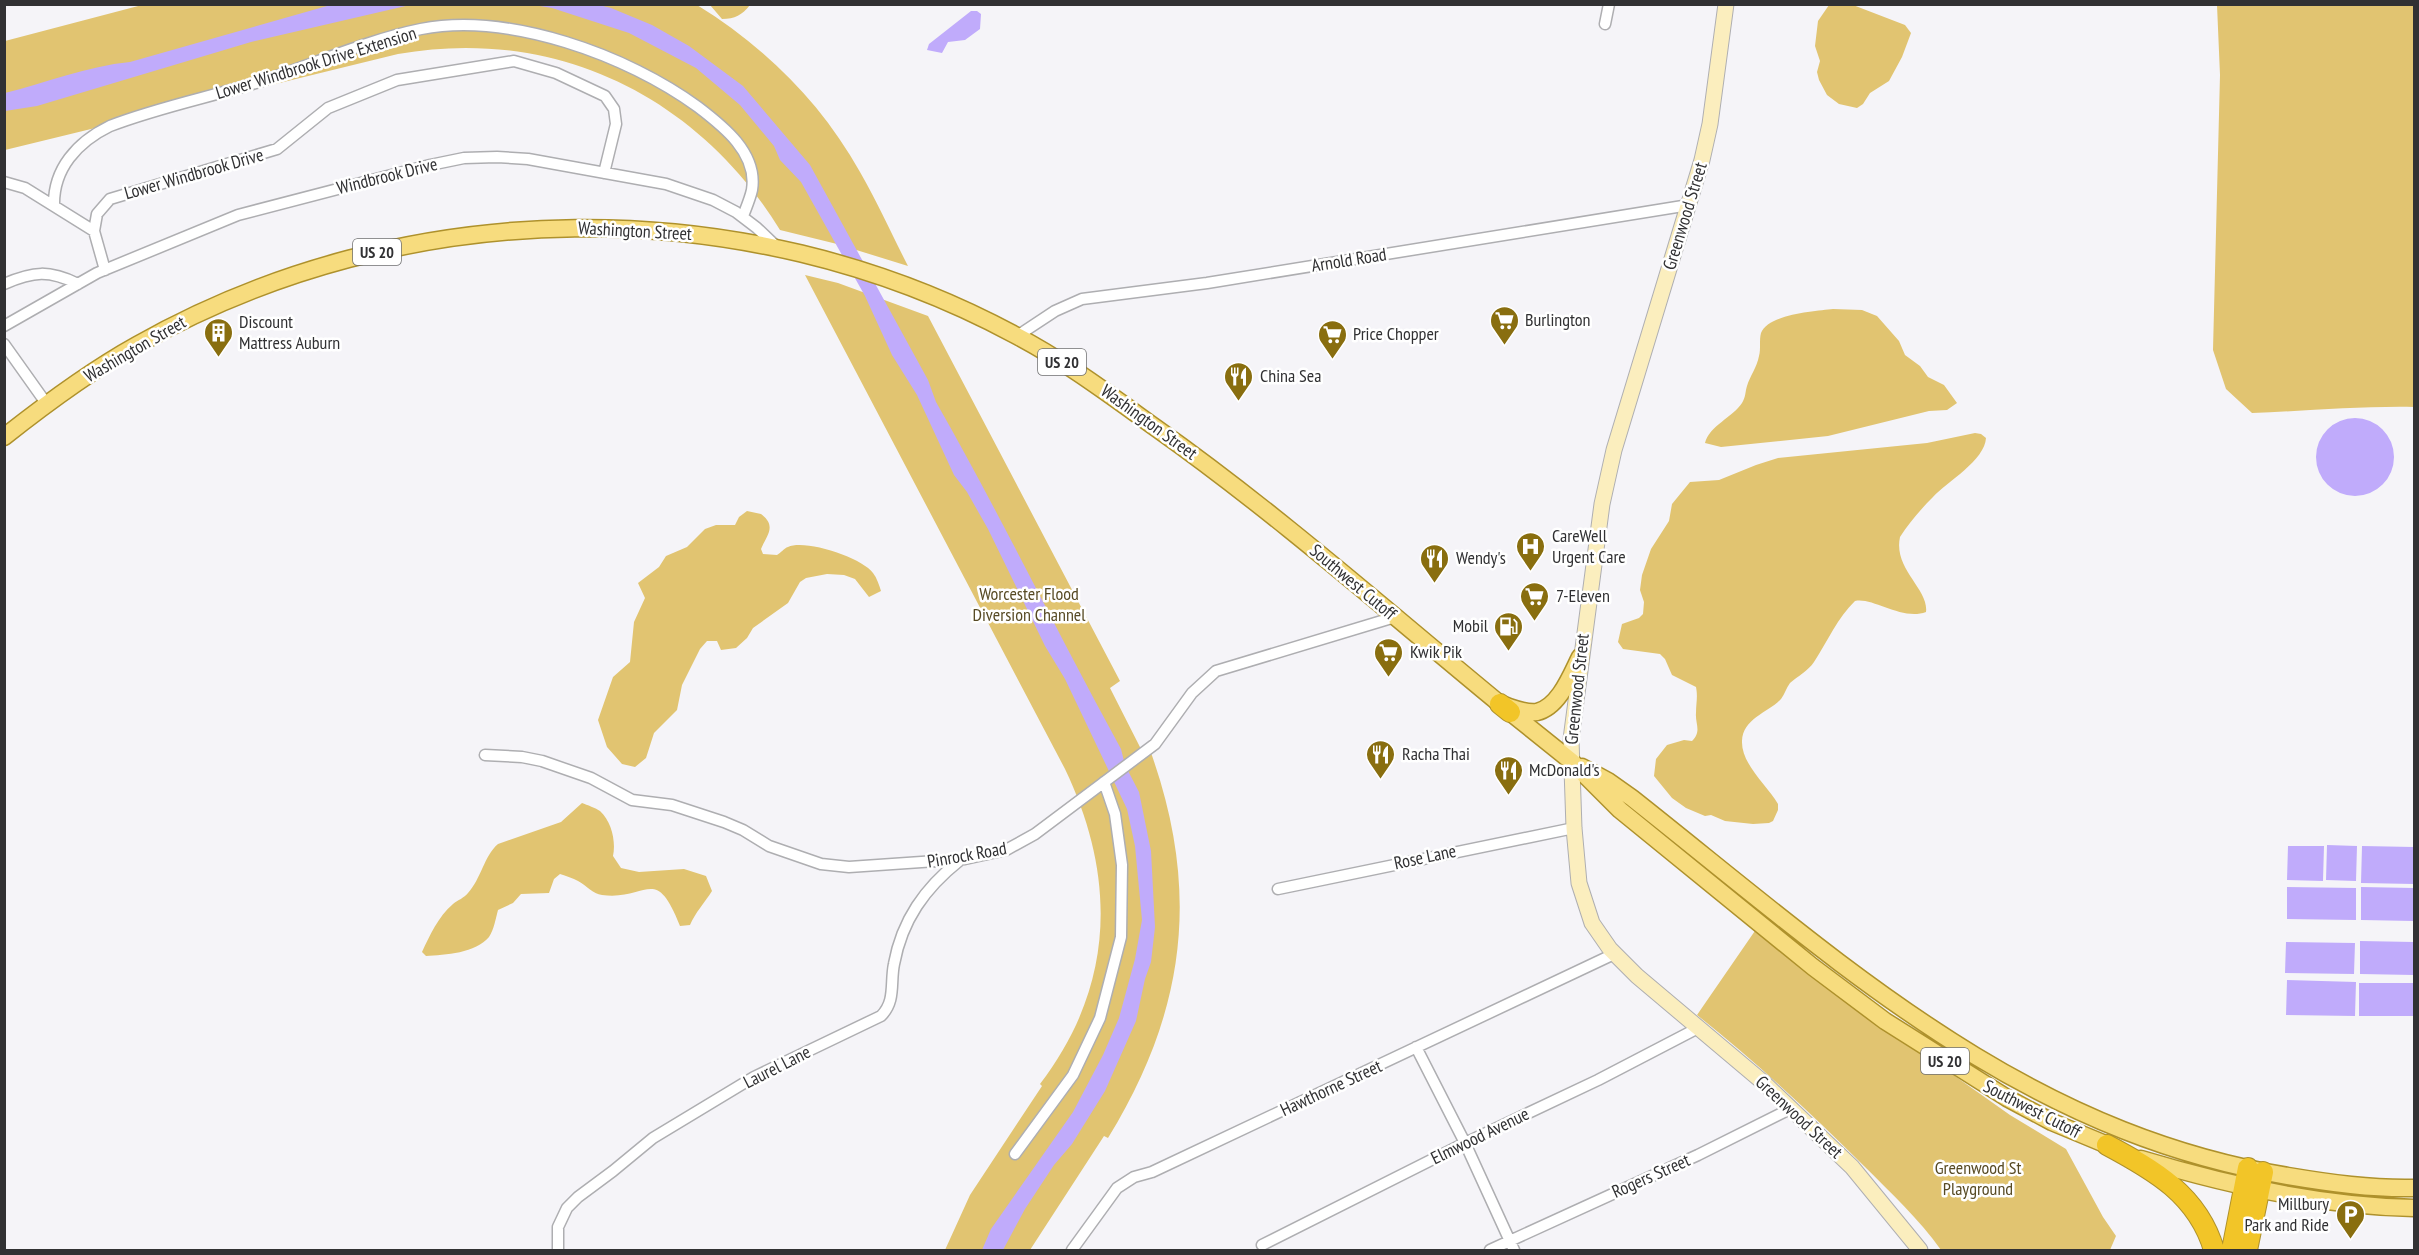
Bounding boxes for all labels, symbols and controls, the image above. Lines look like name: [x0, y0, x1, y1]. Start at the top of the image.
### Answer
street label: Lower Windbrook Drive Extension: [213, 21, 419, 104]
street label: Lower Windbrook Drive: [122, 143, 266, 204]
street label: Windbrook Drive: [334, 152, 440, 199]
street label: Greenwood Street: [1657, 159, 1712, 272]
street label: Washington Street: [578, 216, 693, 245]
road number: US 20: [353, 239, 401, 265]
street label: Arnold Road: [1310, 242, 1388, 277]
supermarket icon: Burlington: [1488, 304, 1520, 346]
place label: Burlington: [1525, 308, 1590, 331]
street label: Washington Street: [80, 310, 190, 387]
place label: Discount Mattress Auburn: [239, 310, 340, 354]
building icon: Discount Mattress Auburn: [202, 316, 234, 358]
supermarket icon: Price Chopper: [1316, 318, 1348, 360]
place label: Price Chopper: [1353, 322, 1439, 345]
road number: US 20: [1038, 349, 1086, 375]
restaurant icon: China Sea: [1223, 360, 1255, 402]
place label: China Sea: [1260, 364, 1321, 387]
street label: Washington Street: [1096, 379, 1202, 464]
place label: CareWell Urgent Care: [1552, 524, 1626, 568]
hospital icon: CareWell Urgent Care: [1515, 530, 1547, 572]
street label: Southwest Cutoff: [1305, 539, 1403, 625]
restaurant icon: Wendy's: [1419, 542, 1451, 584]
place label: Wendy's: [1456, 546, 1506, 569]
supermarket icon: 7-Eleven: [1519, 580, 1551, 622]
park label: Worcester Flood Diversion Channel: [973, 582, 1086, 626]
place label: 7-Eleven: [1556, 584, 1610, 607]
fuel station icon: Mobil: [1493, 610, 1525, 652]
place label: Mobil: [1453, 614, 1489, 637]
street label: Greenwood Street: [1559, 632, 1594, 745]
supermarket icon: Kwik Pik: [1373, 636, 1405, 678]
place label: Kwik Pik: [1410, 640, 1462, 663]
restaurant icon: Racha Thai: [1365, 738, 1397, 780]
place label: Racha Thai: [1402, 742, 1470, 765]
restaurant icon: McDonald's: [1492, 754, 1524, 796]
place label: McDonald's: [1529, 758, 1600, 781]
street label: Pinrock Road: [925, 836, 1008, 873]
street label: Rose Lane: [1392, 839, 1458, 874]
street label: Laurel Lane: [739, 1040, 814, 1093]
road number: US 20: [1921, 1048, 1969, 1074]
street label: Hawthorne Street: [1276, 1054, 1385, 1121]
street label: Greenwood Street: [1751, 1070, 1848, 1163]
street label: Southwest Cutoff: [1980, 1074, 2086, 1144]
street label: Elmwood Avenue: [1427, 1102, 1533, 1169]
street label: Rogers Street: [1608, 1148, 1693, 1203]
park label: Greenwood St Playground: [1935, 1156, 2021, 1200]
place label: Millbury Park and Ride: [2244, 1192, 2329, 1236]
parking icon: Millbury Park and Ride: [2334, 1198, 2366, 1240]

